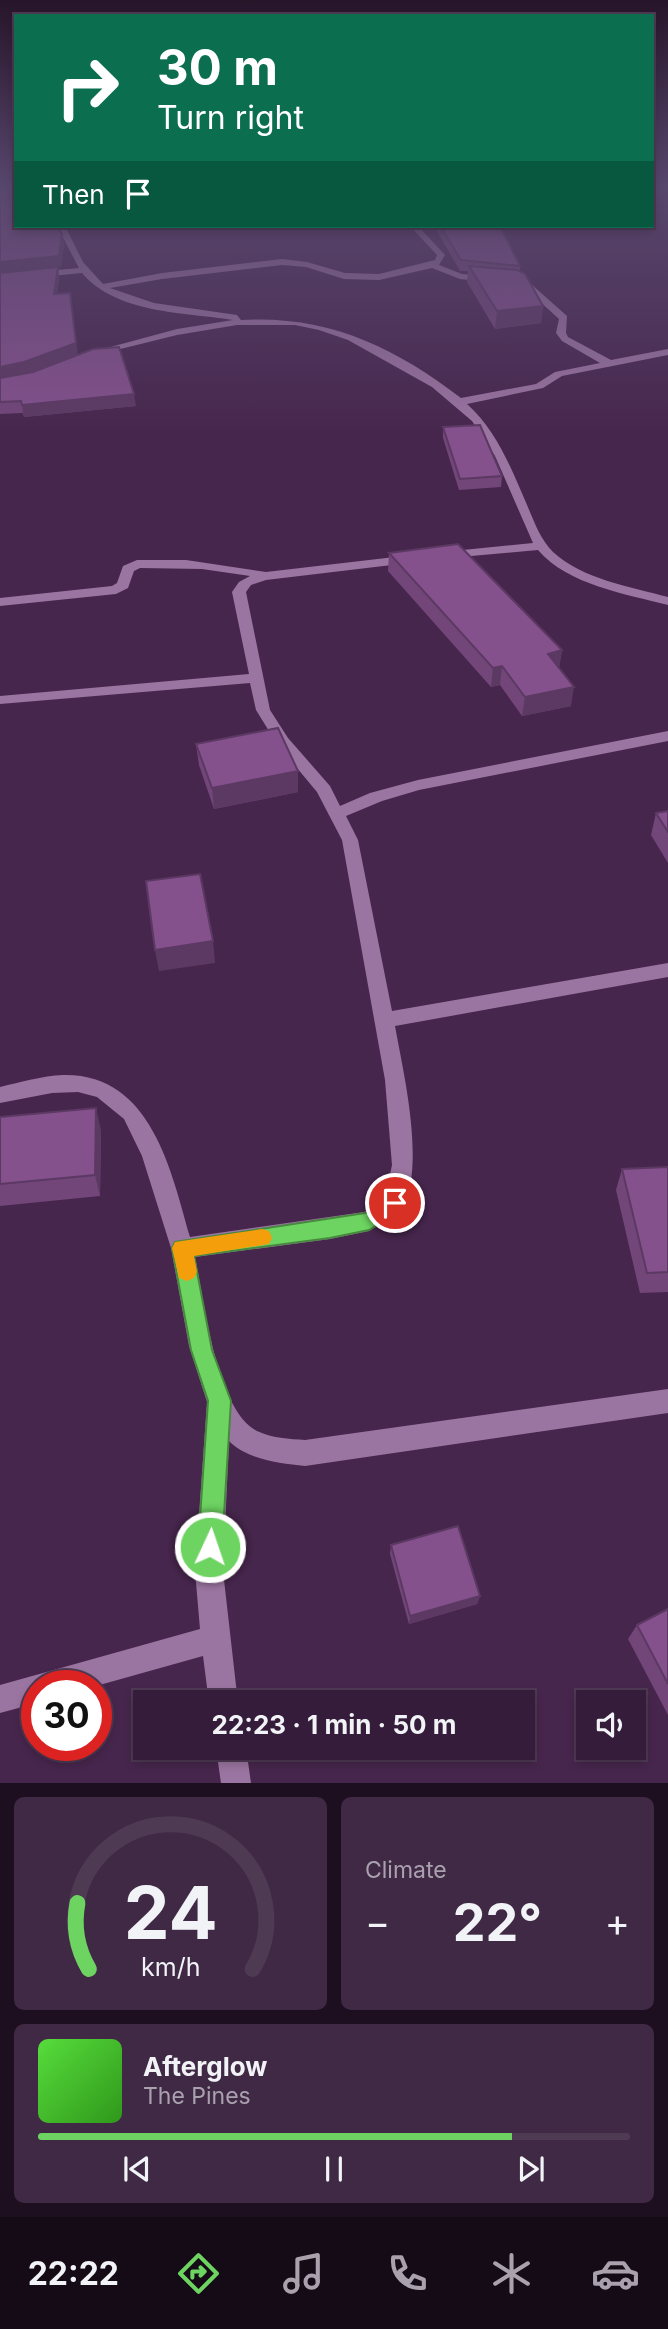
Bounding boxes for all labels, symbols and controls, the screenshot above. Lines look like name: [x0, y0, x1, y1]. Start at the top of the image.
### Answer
text: 30 m: [157, 38, 278, 97]
icon: right: [42, 42, 133, 133]
text: Turn right: [157, 98, 304, 137]
icon: arrive: [119, 175, 157, 213]
text: Then: [42, 179, 105, 210]
pin: [365, 1173, 425, 1233]
icon: arrive: [376, 1184, 414, 1222]
position arrow: [173, 1510, 247, 1584]
speed limit sign: 30: [21, 1670, 112, 1761]
map controls: [576, 1690, 646, 1760]
button: sound: [576, 1690, 646, 1760]
text: 22:23 · 1 min · 50 m: [212, 1709, 456, 1740]
text: Climate: [365, 1856, 447, 1884]
text: 24: [124, 1869, 217, 1958]
text: 22°: [453, 1891, 542, 1954]
text: −: [365, 1899, 390, 1945]
text: +: [605, 1899, 630, 1945]
text: km/h: [141, 1952, 200, 1982]
text: Afterglow: [143, 2051, 267, 2082]
text: The Pines: [143, 2082, 251, 2110]
icon: previous: [118, 2150, 156, 2188]
icon: pause: [315, 2150, 353, 2188]
icon: next: [512, 2150, 550, 2188]
icon: directions: [174, 2249, 223, 2298]
icon: music: [279, 2249, 328, 2298]
icon: phone: [383, 2249, 432, 2298]
icon: climate: [487, 2249, 536, 2298]
icon: car: [591, 2249, 640, 2298]
text: 22:22: [28, 2254, 119, 2293]

